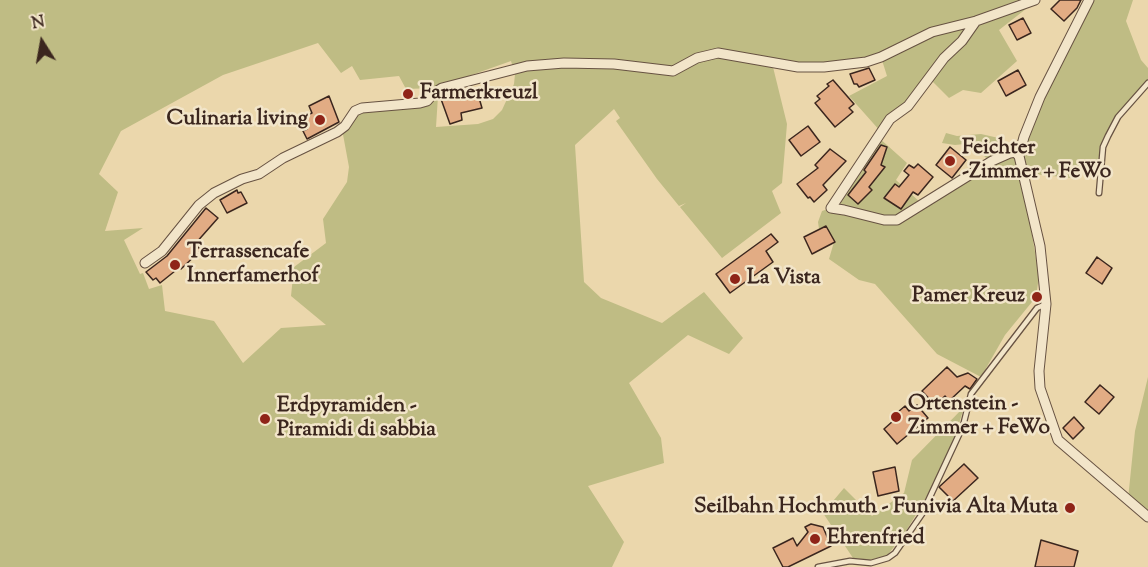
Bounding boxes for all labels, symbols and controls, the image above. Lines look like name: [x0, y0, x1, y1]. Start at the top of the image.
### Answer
text: N: [30, 11, 47, 36]
north arrow: [12, 12, 72, 72]
place label: Farmerkreuzl: [420, 81, 538, 107]
marker: Farmerkreuzl: [401, 87, 415, 101]
place label: Culinaria living: [167, 107, 308, 133]
marker: Culinaria living: [313, 113, 327, 127]
place label: Feichter -Zimmer + FeWo: [962, 136, 1111, 186]
marker: Feichter -Zimmer + FeWo: [943, 154, 957, 168]
place label: Terrassencafe Innerfamerhof: [187, 240, 319, 290]
marker: Terrassencafe Innerfamerhof: [168, 258, 182, 272]
place label: La Vista: [747, 266, 821, 292]
marker: La Vista: [728, 272, 742, 286]
place label: Pamer Kreuz: [912, 284, 1025, 310]
marker: Pamer Kreuz: [1030, 290, 1044, 304]
place label: Ortenstein - Zimmer + FeWo: [908, 392, 1050, 442]
place label: Erdpyramiden - Piramidi di sabbia: [277, 394, 436, 444]
marker: Ortenstein - Zimmer + FeWo: [889, 410, 903, 424]
marker: Erdpyramiden - Piramidi di sabbia: [258, 412, 272, 426]
place label: Seilbahn Hochmuth - Funivia Alta Muta: [694, 495, 1058, 521]
marker: Seilbahn Hochmuth - Funivia Alta Muta: [1063, 501, 1077, 515]
place label: Ehrenfried: [827, 526, 925, 552]
marker: Ehrenfried: [808, 532, 822, 546]

